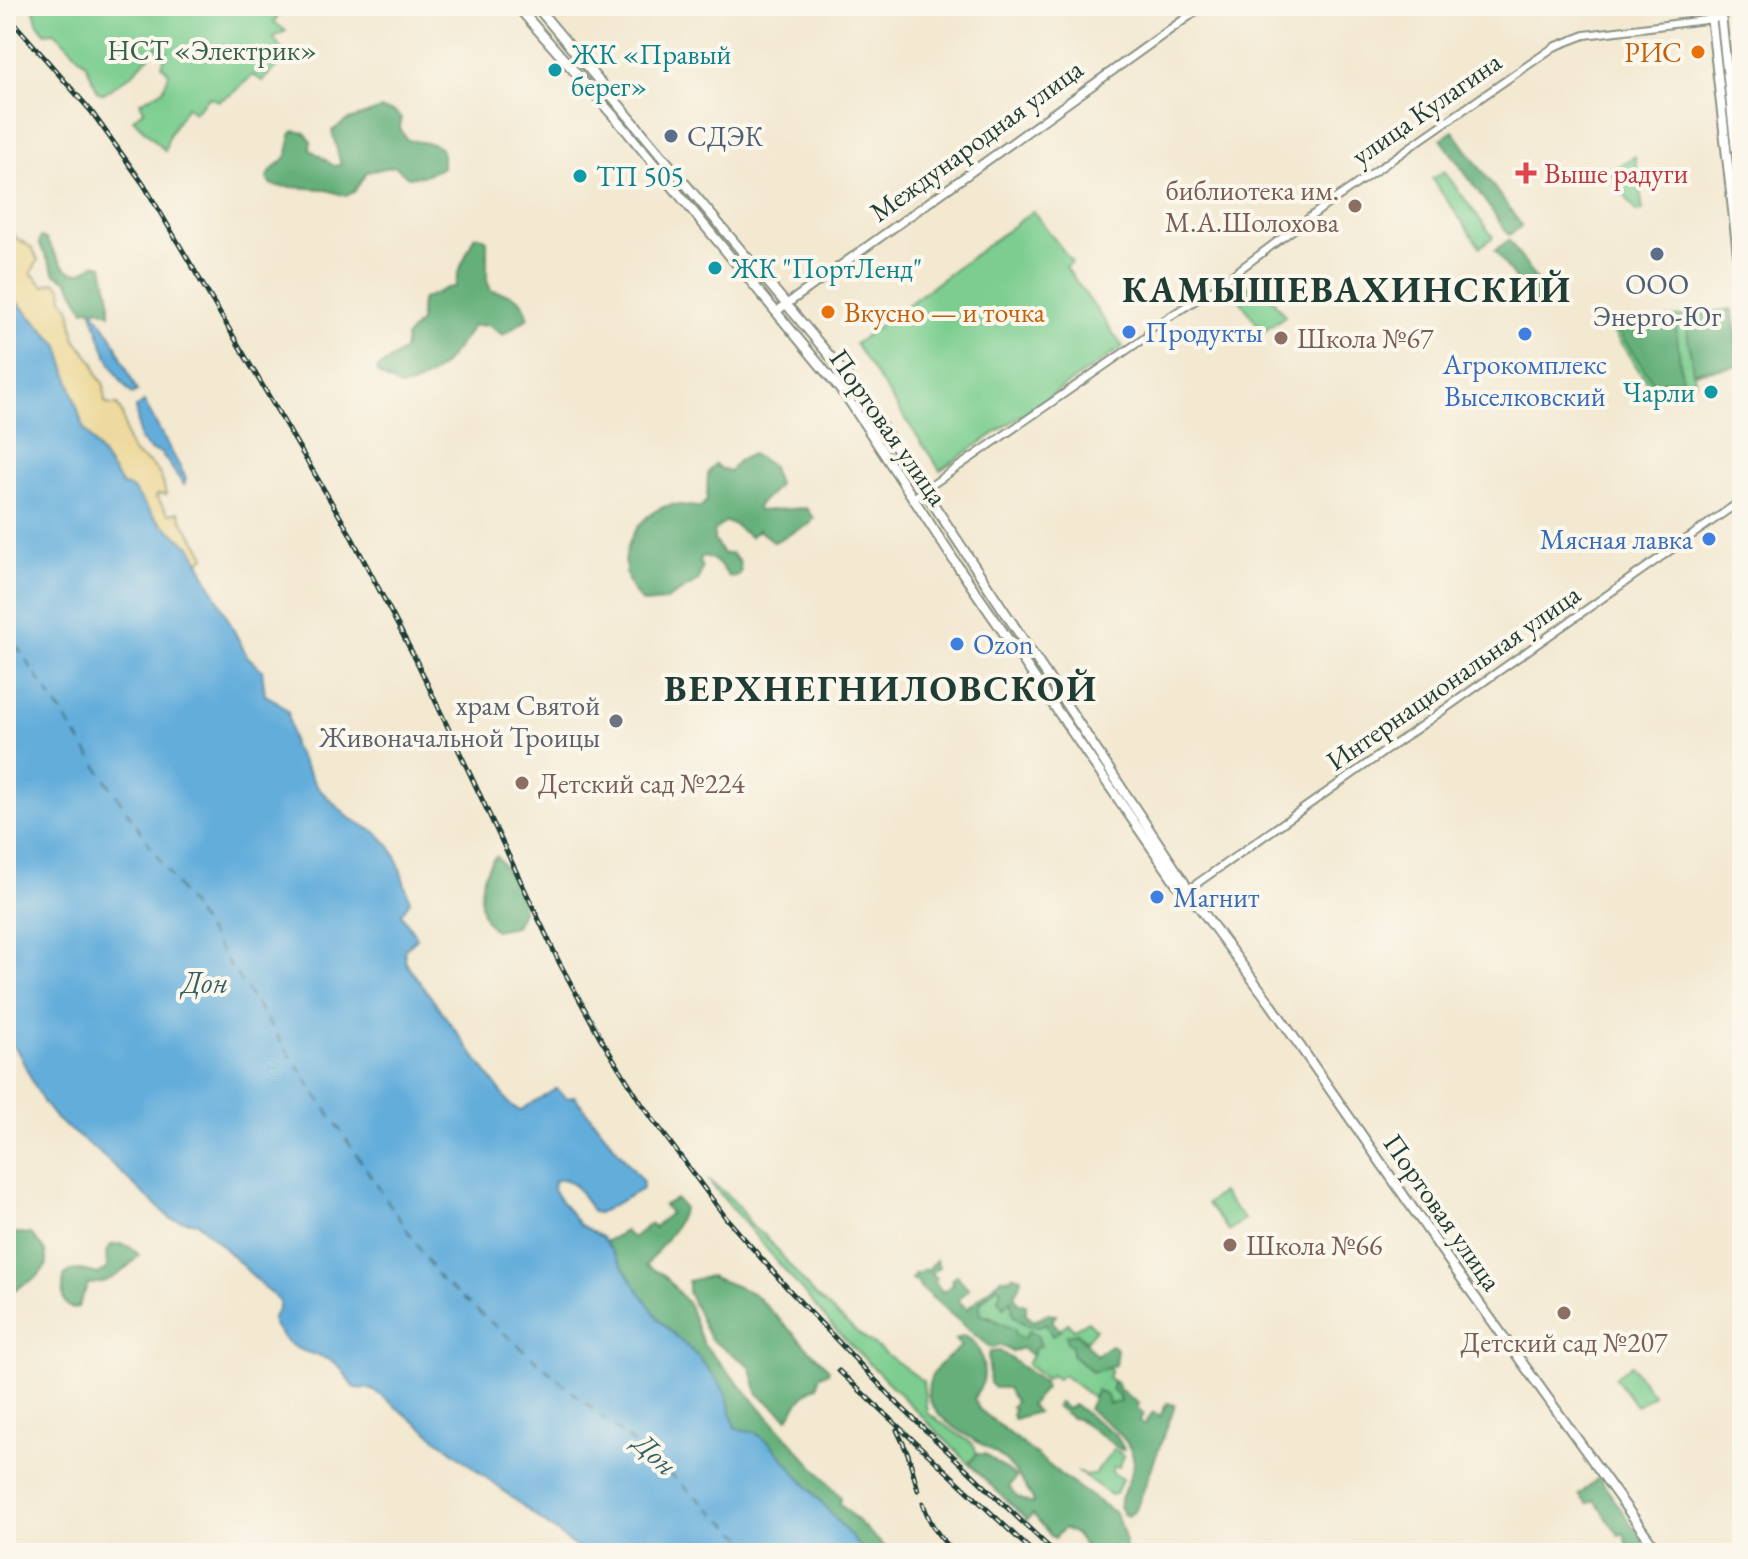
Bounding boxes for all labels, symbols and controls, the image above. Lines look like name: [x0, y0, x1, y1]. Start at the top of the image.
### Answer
park label: НСТ «Электрик»: [107, 32, 317, 68]
place label: РИС: [1624, 34, 1682, 70]
place label: ЖК «Правый берег»: [570, 36, 732, 104]
street label: улица Кулагина: [1344, 43, 1509, 173]
marker: РИС: [1689, 43, 1707, 61]
street label: Международная улица: [862, 50, 1091, 230]
marker: ЖК «Правый берег»: [546, 61, 564, 79]
place label: СДЭК: [687, 118, 764, 154]
marker: СДЭК: [662, 127, 680, 145]
place label: Выше радуги: [1544, 155, 1689, 191]
place label: ТП 505: [596, 158, 684, 194]
marker: Выше радуги: [1515, 162, 1537, 184]
marker: ТП 505: [571, 167, 589, 185]
place label: библиотека им. М.А.Шолохова: [1165, 172, 1340, 240]
marker: библиотека им. М.А.Шолохова: [1346, 197, 1364, 215]
marker: ООО Энерго-Юг: [1648, 245, 1666, 263]
place label: ЖК "ПортЛенд": [730, 250, 922, 286]
marker: ЖК "ПортЛенд": [706, 259, 724, 277]
district label: КАМЫШЕВАХИНСКИЙ: [1122, 266, 1572, 313]
place label: ООО Энерго-Юг: [1593, 266, 1721, 334]
place label: Вкусно — и точка: [844, 294, 1046, 330]
marker: Вкусно — и точка: [819, 303, 837, 321]
place label: Продукты: [1145, 314, 1263, 350]
place label: Школа №67: [1297, 320, 1434, 356]
marker: Продукты: [1120, 323, 1138, 341]
marker: Агрокомплекс Выселковский: [1516, 325, 1534, 343]
marker: Школа №67: [1272, 329, 1290, 347]
street label: Портовая улица: [822, 342, 957, 513]
place label: Агрокомплекс Выселковский: [1442, 346, 1607, 414]
place label: Чарли: [1623, 374, 1695, 410]
marker: Чарли: [1702, 383, 1720, 401]
place label: Мясная лавка: [1540, 521, 1694, 557]
marker: Мясная лавка: [1700, 530, 1718, 548]
street label: Интернациональная улица: [1319, 575, 1588, 778]
place label: Ozon: [973, 626, 1034, 662]
marker: Ozon: [948, 635, 966, 653]
district label: ВЕРХНЕГНИЛОВСКОЙ: [664, 665, 1098, 712]
place label: храм Святой Живоначальной Троицы: [318, 687, 600, 755]
marker: храм Святой Живоначальной Троицы: [607, 712, 625, 730]
place label: Детский сад №224: [538, 765, 745, 801]
marker: Детский сад №224: [513, 774, 531, 792]
place label: Магнит: [1173, 879, 1260, 915]
marker: Магнит: [1148, 888, 1166, 906]
water label: Дон: [180, 963, 228, 1002]
street label: Портовая улица: [1376, 1127, 1511, 1298]
place label: Школа №66: [1246, 1227, 1382, 1263]
marker: Школа №66: [1221, 1236, 1239, 1254]
marker: Детский сад №207: [1555, 1304, 1573, 1322]
place label: Детский сад №207: [1461, 1324, 1668, 1360]
water label: Дон: [624, 1422, 686, 1484]

